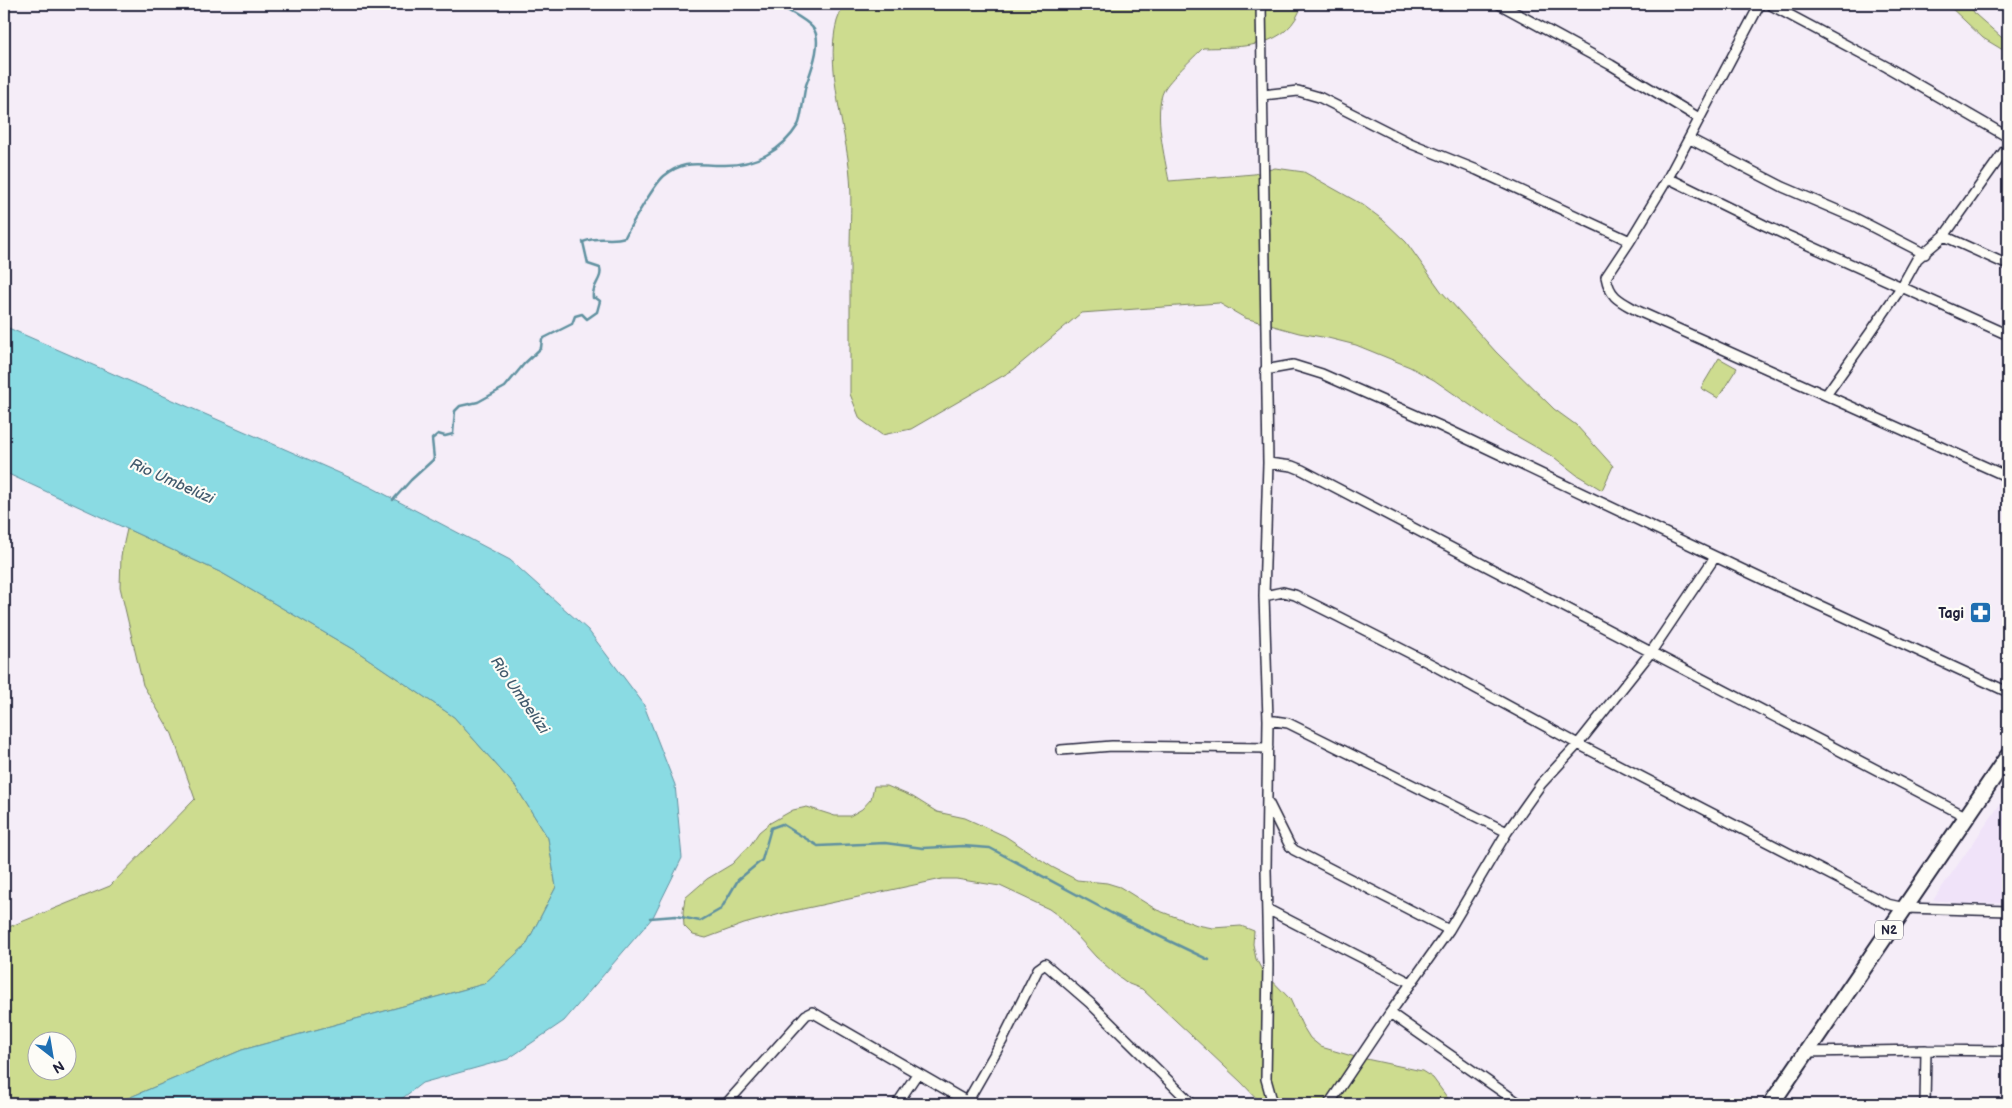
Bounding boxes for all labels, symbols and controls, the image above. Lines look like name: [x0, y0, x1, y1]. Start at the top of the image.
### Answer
water label: Rio Umbelúzi: [127, 455, 217, 509]
pharmacy icon: Tagi: [1968, 601, 1992, 625]
place label: Tagi: [1938, 605, 1964, 622]
water label: Rio Umbelúzi: [486, 653, 554, 738]
road number: N2: [1875, 920, 1903, 940]
north arrow: [28, 1030, 78, 1080]
text: N: [50, 1057, 67, 1077]

